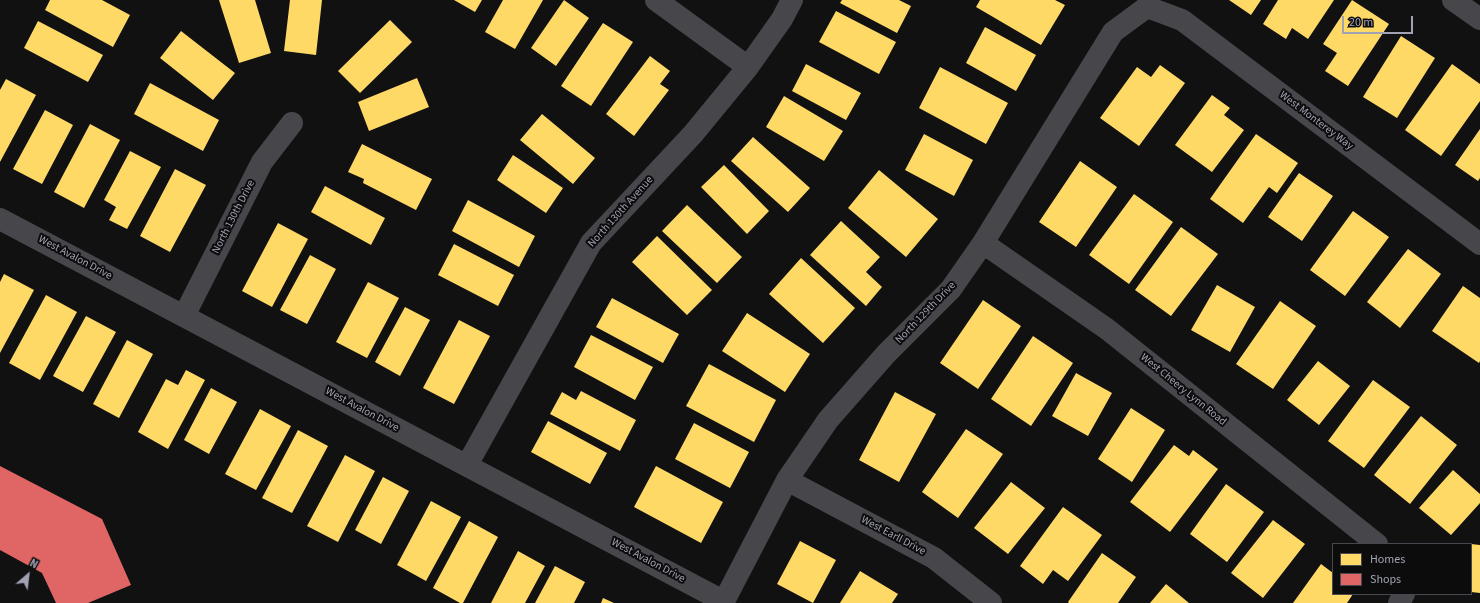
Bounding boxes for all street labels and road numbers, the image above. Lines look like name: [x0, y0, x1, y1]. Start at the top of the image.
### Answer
street label: West Monterey Way: [1276, 89, 1356, 153]
street label: North 130th Avenue: [586, 174, 656, 250]
street label: North 130th Drive: [210, 178, 258, 256]
street label: West Avalon Drive: [36, 233, 114, 283]
street label: North 129th Drive: [893, 279, 959, 347]
street label: West Cheery Lynn Road: [1137, 351, 1229, 429]
street label: West Avalon Drive: [323, 385, 401, 435]
street label: West Earll Drive: [858, 513, 928, 559]
street label: West Avalon Drive: [609, 536, 687, 586]

